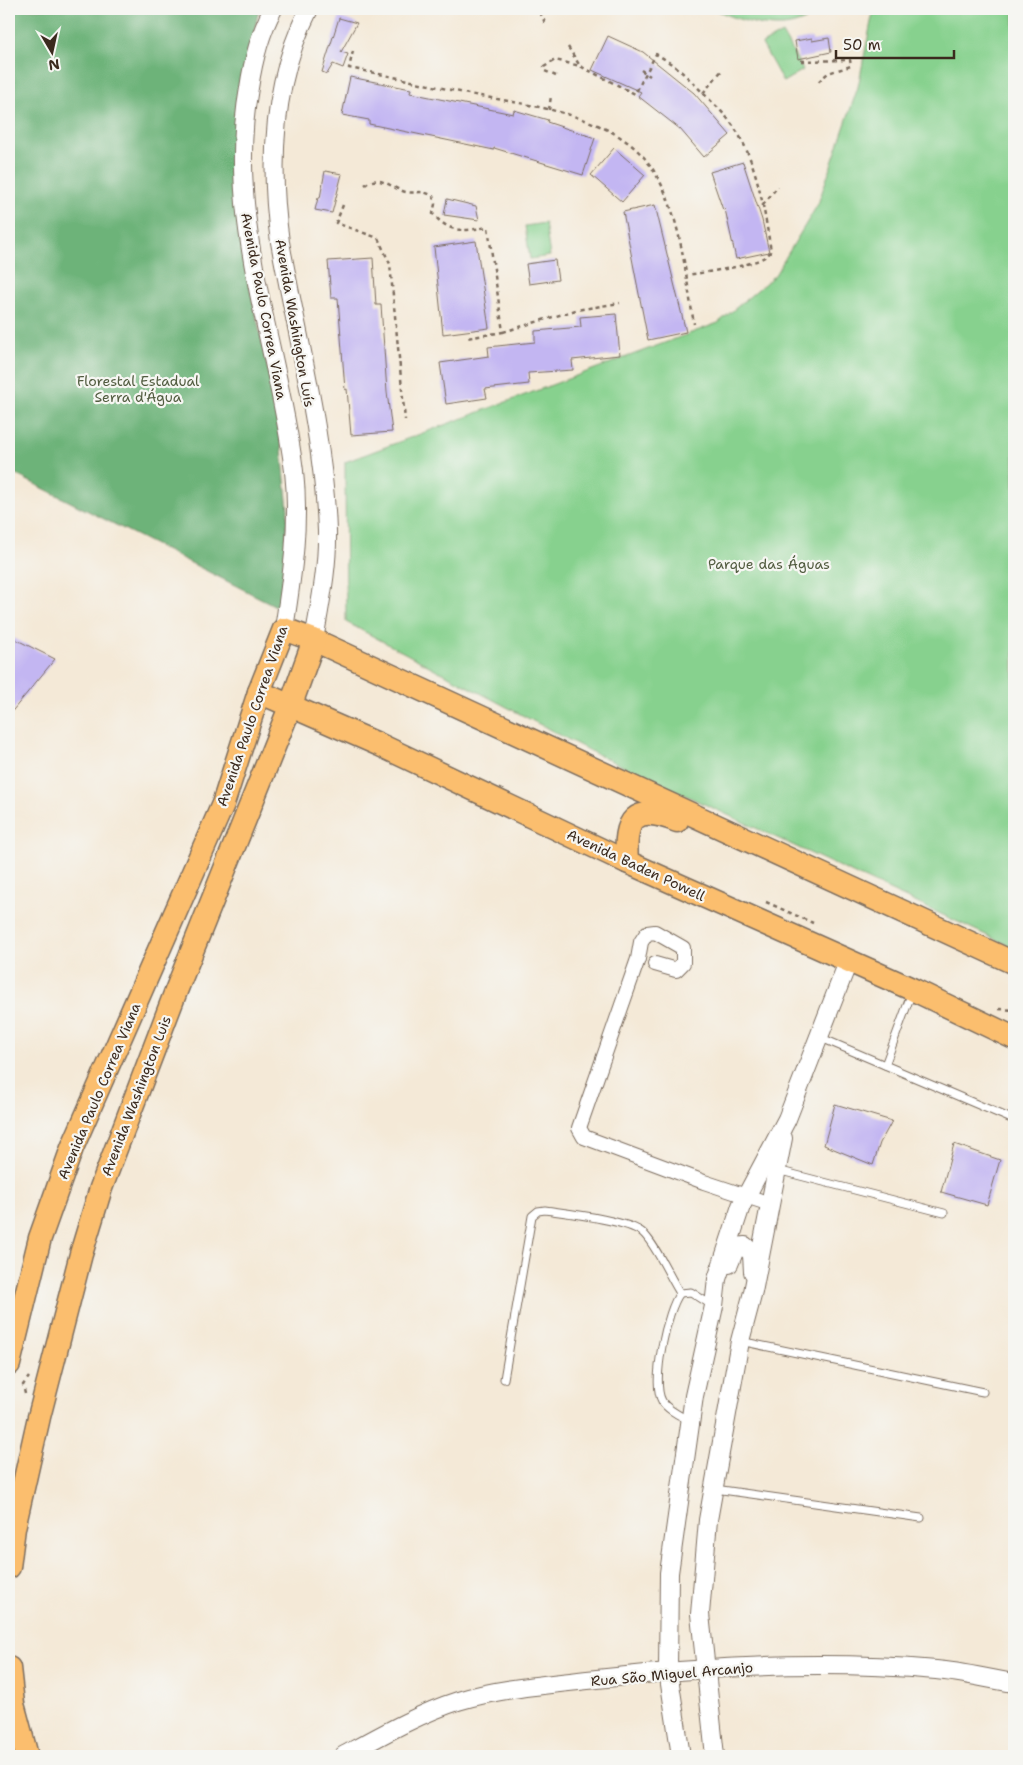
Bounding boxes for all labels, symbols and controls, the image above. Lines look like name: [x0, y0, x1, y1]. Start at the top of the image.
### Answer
north arrow: [28, 28, 78, 78]
scale bar: [836, 28, 953, 60]
text: 50 m: [843, 35, 881, 55]
text: N: [47, 55, 61, 75]
street label: Avenida Paulo Correa Viana: [237, 211, 291, 401]
street label: Avenida Washington Luís: [271, 238, 319, 408]
park label: Florestal Estadual Serra d'Água: [77, 372, 200, 406]
park label: Parque das Águas: [708, 555, 830, 573]
street label: Avenida Paulo Correa Viana: [213, 623, 292, 809]
street label: Avenida Baden Powell: [564, 825, 709, 905]
street label: Avenida Paulo Correa Viana: [54, 1000, 145, 1182]
street label: Avenida Washington Luis: [97, 1013, 175, 1179]
street label: Rua São Miguel Arcanjo: [590, 1658, 754, 1690]

